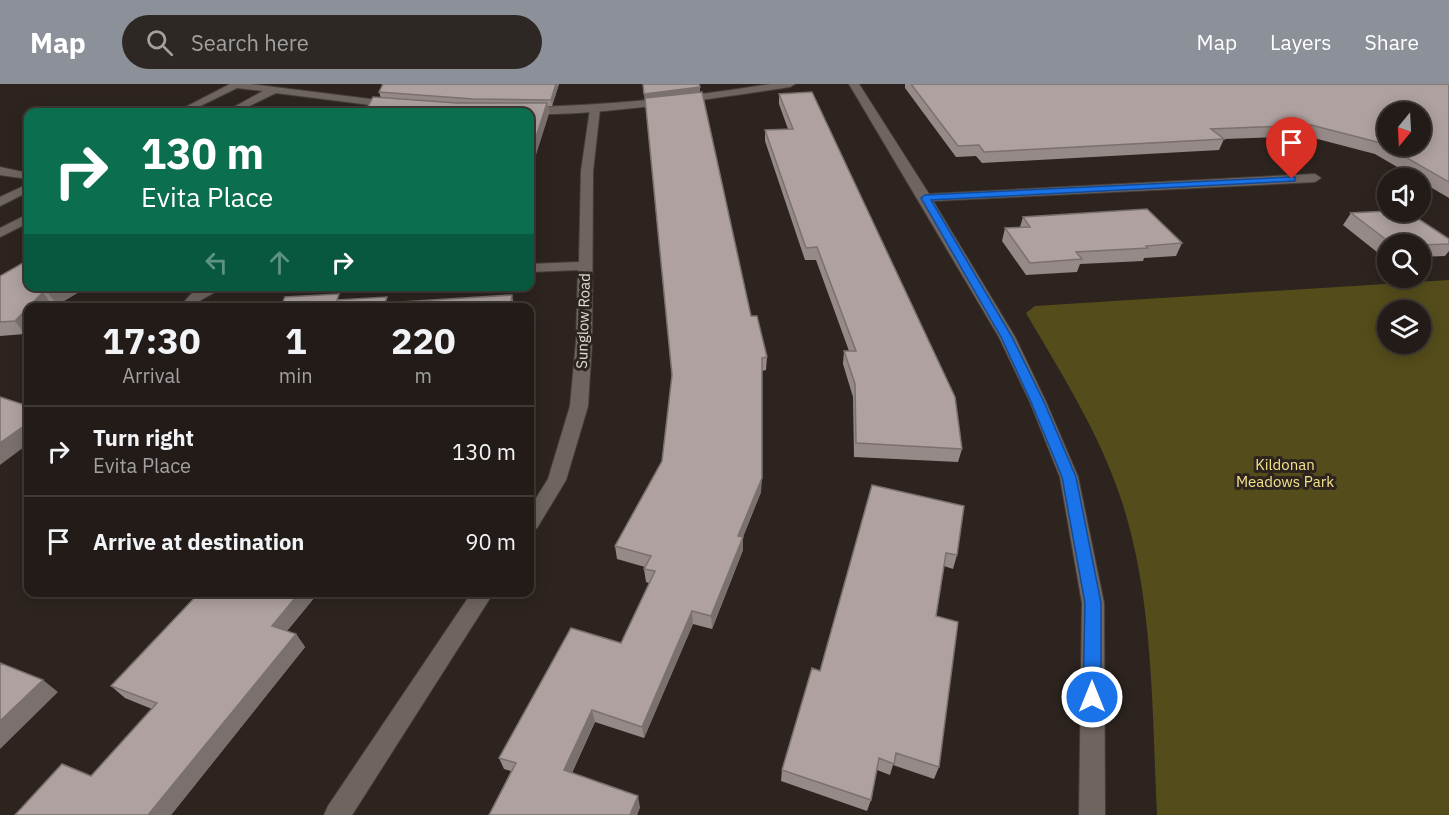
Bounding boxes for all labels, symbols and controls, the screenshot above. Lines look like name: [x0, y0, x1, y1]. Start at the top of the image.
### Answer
search box: [122, 15, 542, 69]
text: Map: [30, 24, 86, 61]
icon: search: [143, 26, 176, 59]
text: Search here: [191, 28, 309, 57]
text: Map: [1197, 28, 1237, 56]
text: Layers: [1270, 28, 1332, 56]
text: Share: [1365, 28, 1419, 56]
north arrow: [1377, 102, 1431, 156]
map controls: [1377, 102, 1431, 354]
pin: [1266, 117, 1317, 179]
text: 130 m: [141, 126, 264, 181]
icon: arrive: [1275, 126, 1308, 159]
icon: right: [42, 132, 120, 210]
button: sound: [1377, 168, 1431, 222]
text: Evita Place: [141, 179, 273, 214]
button: search: [1377, 234, 1431, 288]
icon: left: [200, 246, 233, 279]
icon: ahead: [263, 246, 296, 279]
icon: right: [326, 246, 359, 279]
street label: Sunglow Road: [572, 273, 594, 369]
button: layers: [1377, 300, 1431, 354]
text: 17:30: [102, 317, 201, 364]
text: 1: [285, 317, 307, 364]
text: 220: [391, 317, 456, 364]
text: Arrival: [122, 362, 181, 389]
text: min: [279, 362, 313, 389]
text: m: [415, 362, 432, 389]
text: Turn right: [93, 423, 194, 452]
icon: right: [42, 435, 75, 468]
text: 130 m: [452, 437, 516, 466]
text: Evita Place: [93, 452, 191, 479]
park label: Kildonan Meadows Park: [1236, 455, 1334, 491]
icon: arrive: [42, 525, 75, 558]
text: Arrive at destination: [93, 527, 304, 556]
text: 90 m: [465, 527, 516, 556]
position arrow: [1060, 665, 1124, 729]

